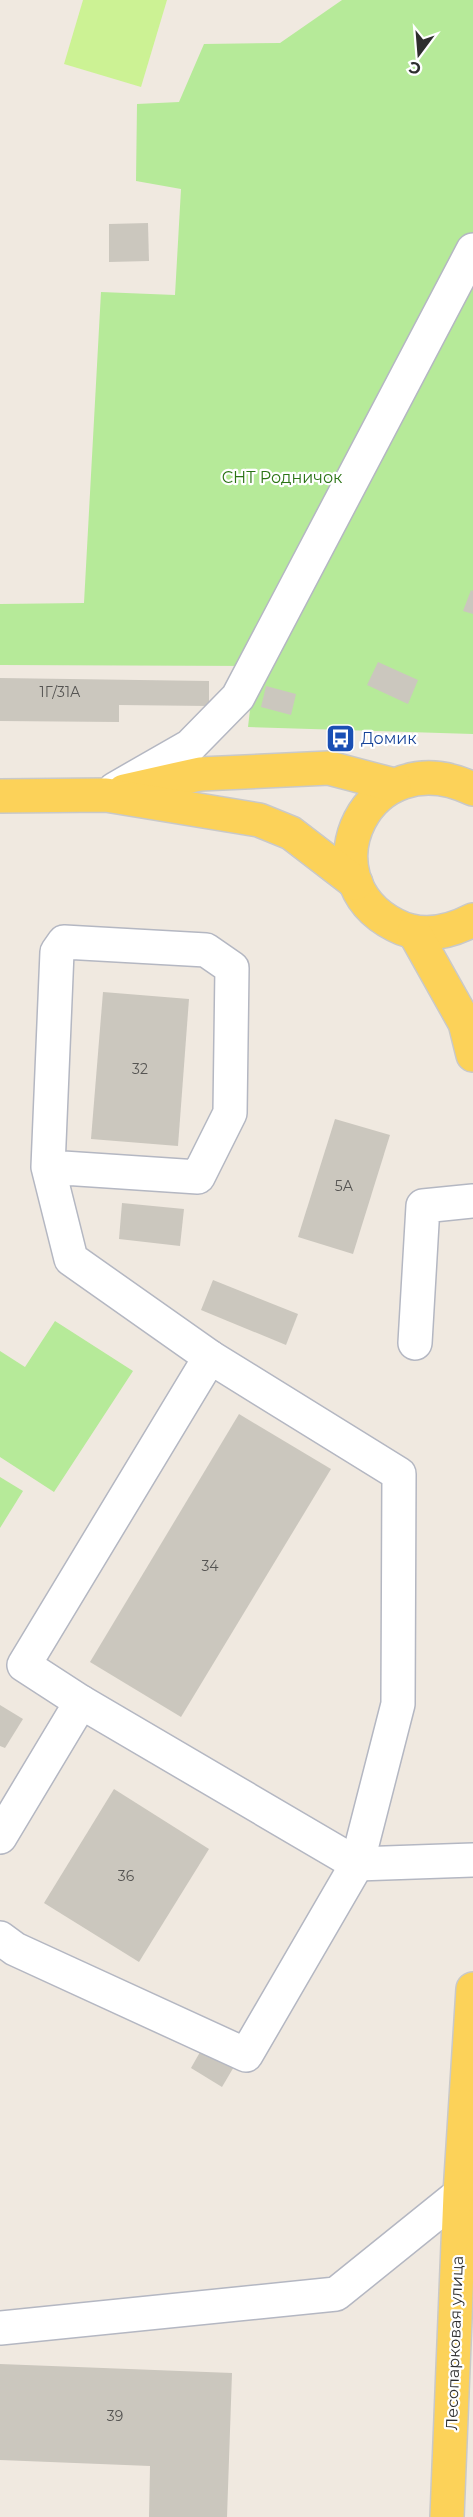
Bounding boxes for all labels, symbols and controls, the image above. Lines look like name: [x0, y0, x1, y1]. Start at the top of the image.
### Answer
north arrow: [389, 24, 449, 84]
text: С: [406, 57, 423, 79]
park label: СНТ Родничок: [222, 468, 343, 487]
house number: 1Г/31А: [40, 683, 81, 701]
bus stop icon: Домик: [324, 722, 356, 754]
place label: Домик: [361, 729, 417, 748]
house number: 32: [132, 1060, 148, 1078]
house number: 5А: [335, 1177, 354, 1195]
house number: 34: [201, 1557, 219, 1575]
house number: 36: [118, 1867, 135, 1885]
street label: Лесопарковая улица: [442, 2255, 467, 2431]
house number: 39: [107, 2407, 123, 2425]

